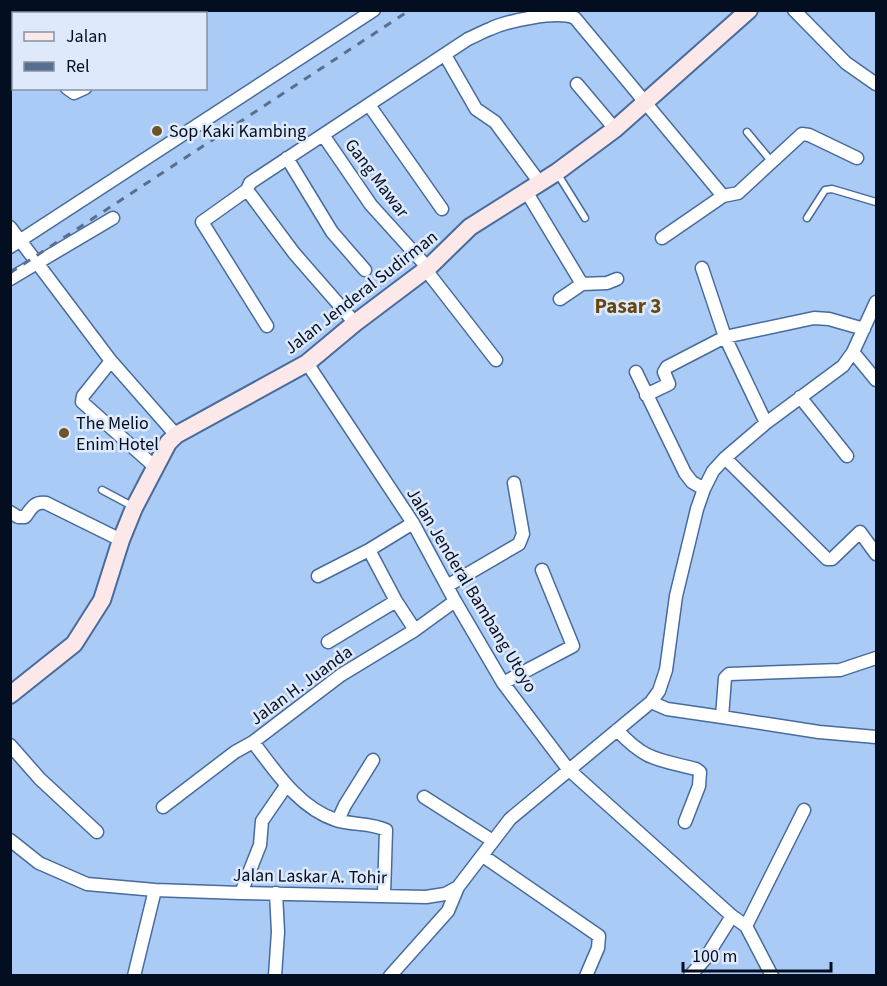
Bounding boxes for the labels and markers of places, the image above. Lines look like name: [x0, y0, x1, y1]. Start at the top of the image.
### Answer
place label: Sop Kaki Kambing: [169, 119, 306, 144]
marker: Sop Kaki Kambing: [150, 124, 164, 138]
place label: The Melio Enim Hotel: [76, 411, 159, 457]
marker: The Melio Enim Hotel: [57, 426, 71, 440]

